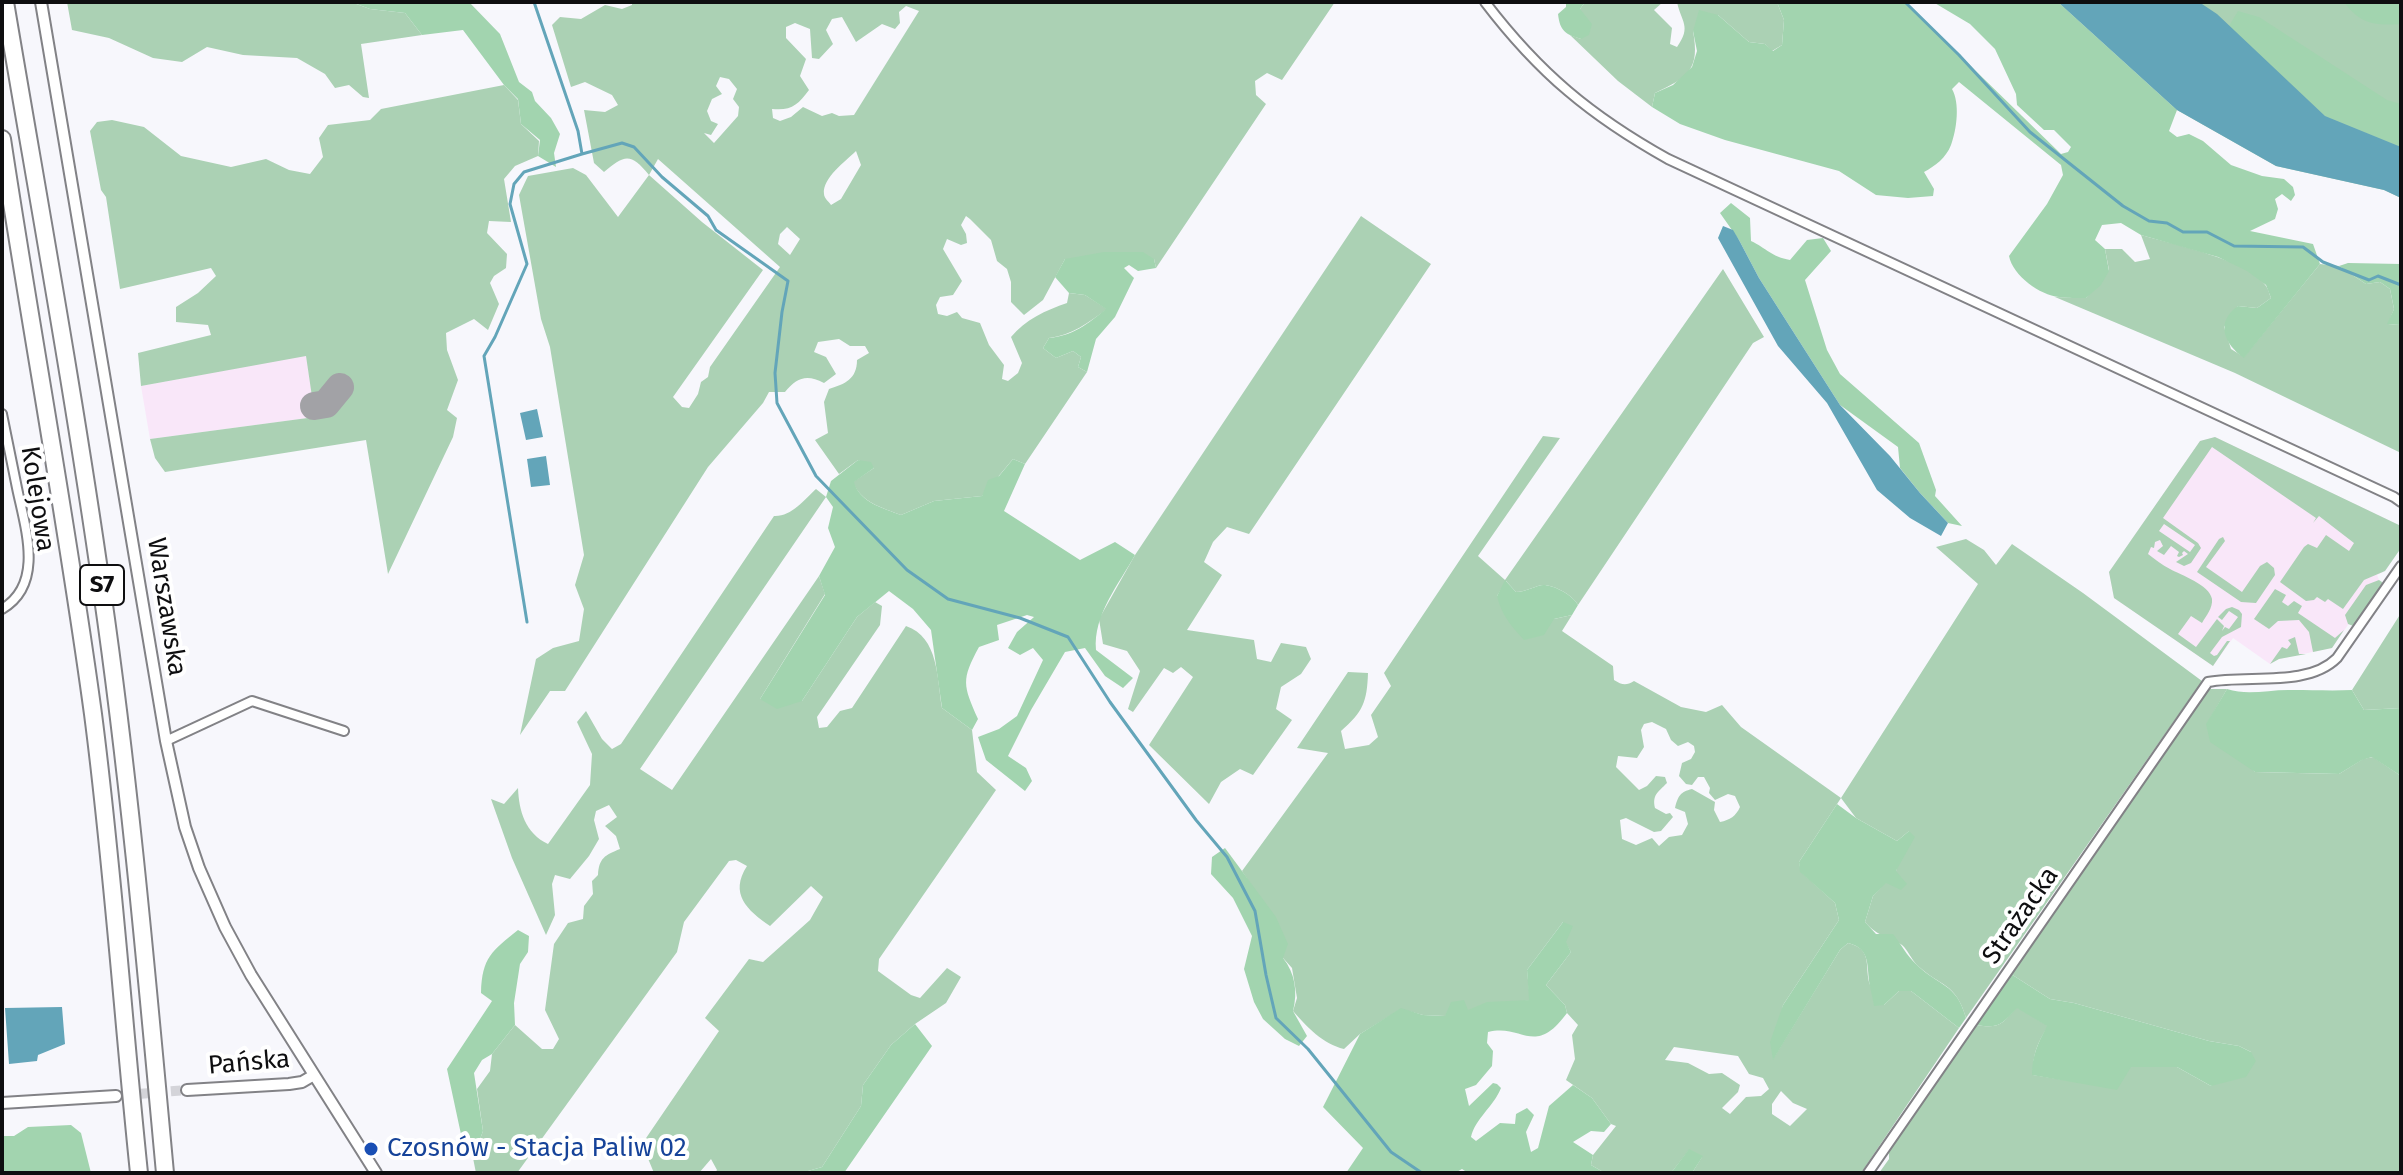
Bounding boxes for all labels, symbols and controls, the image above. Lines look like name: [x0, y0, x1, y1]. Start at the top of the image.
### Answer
street label: Kolejowa: [13, 444, 61, 554]
street label: Warszawska: [140, 536, 192, 678]
road number: S7: [80, 565, 124, 605]
street label: Strażacka: [1976, 861, 2066, 971]
street label: Pańska: [207, 1044, 291, 1082]
place label: Czosnów - Stacja Paliw 02: [387, 1133, 687, 1165]
marker: Czosnów - Stacja Paliw 02: [362, 1140, 380, 1158]

